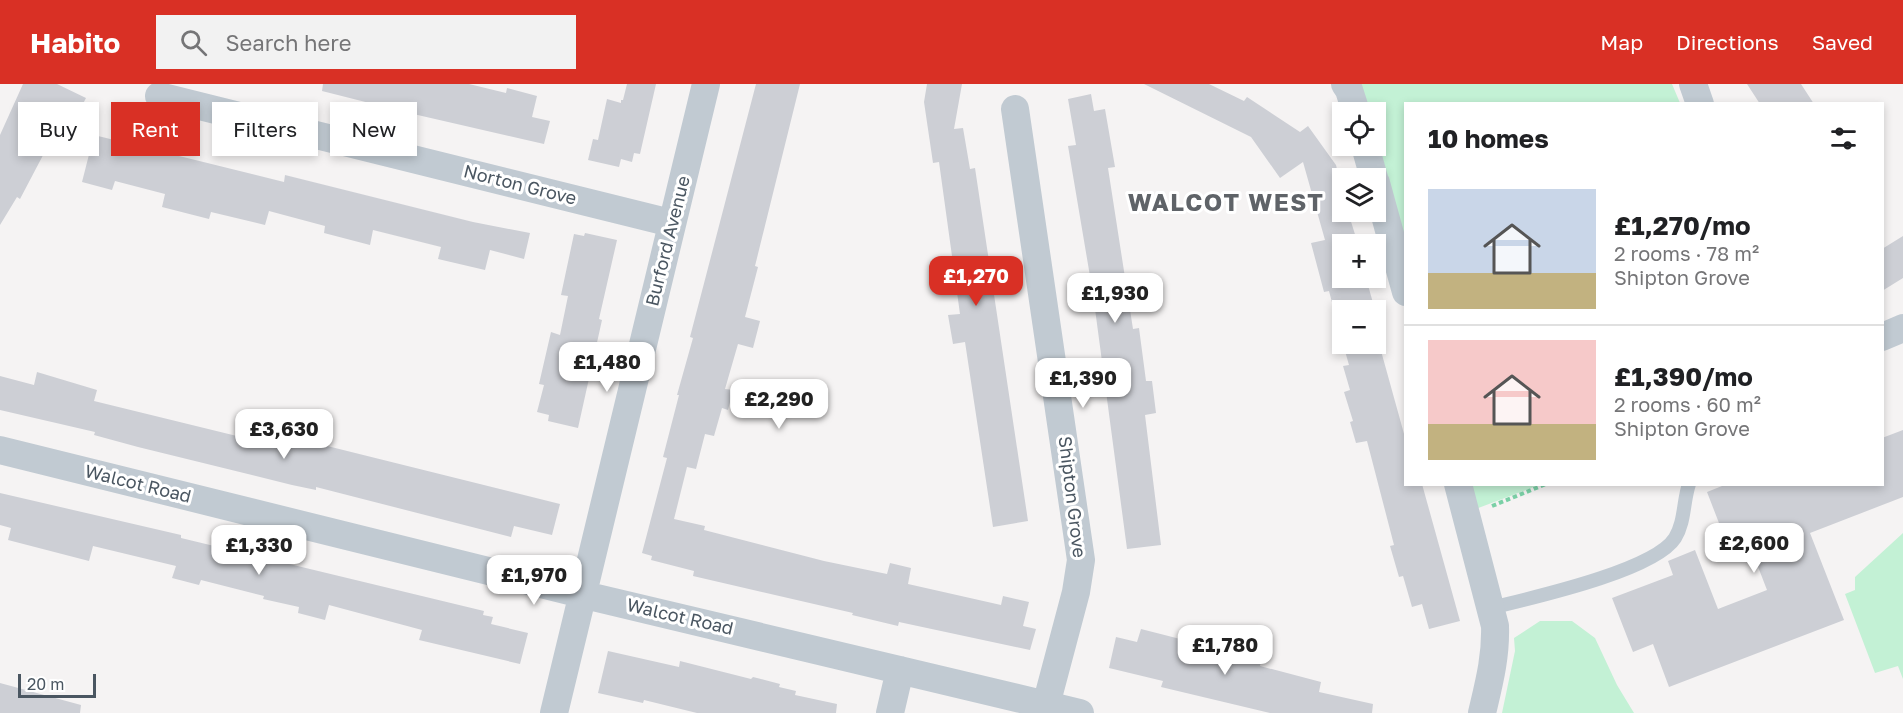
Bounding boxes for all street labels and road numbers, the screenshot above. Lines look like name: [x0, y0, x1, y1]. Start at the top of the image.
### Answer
street label: Norton Grove: [462, 159, 579, 209]
street label: Burford Avenue: [640, 173, 694, 308]
street label: Shipton Grove: [1055, 435, 1091, 559]
street label: Walcot Road: [83, 459, 194, 507]
street label: Walcot Road: [625, 593, 736, 639]

